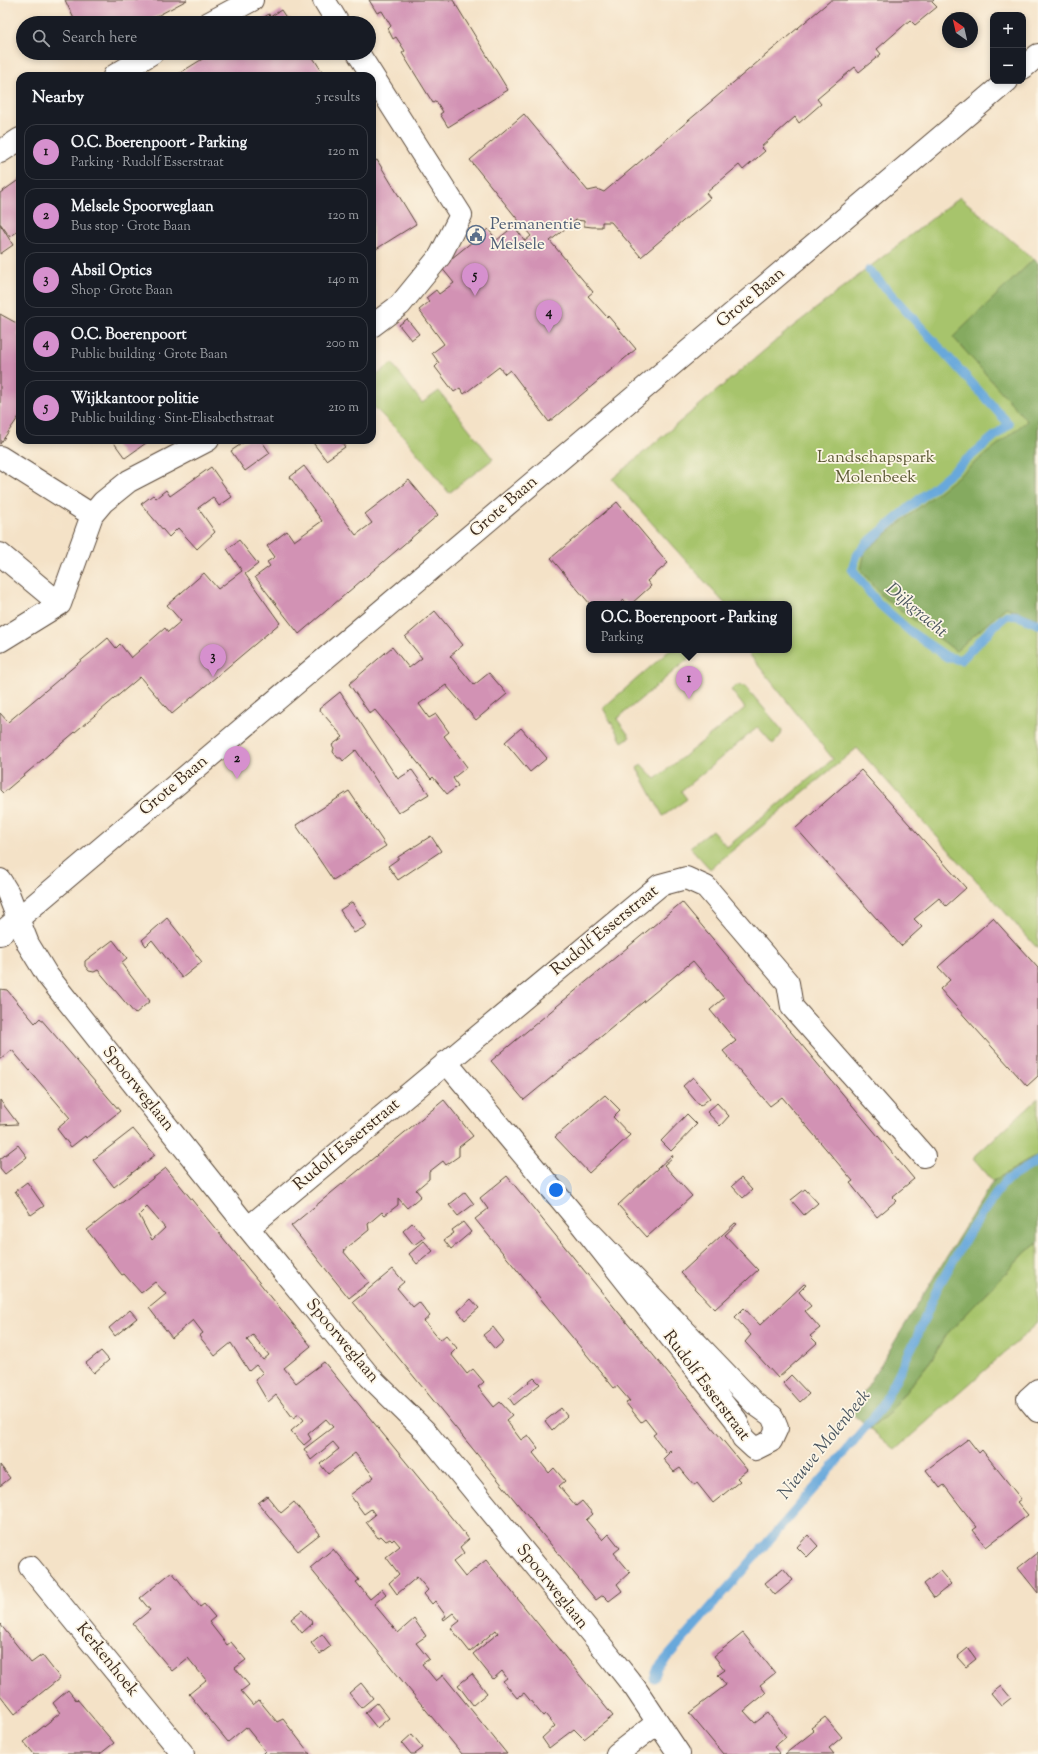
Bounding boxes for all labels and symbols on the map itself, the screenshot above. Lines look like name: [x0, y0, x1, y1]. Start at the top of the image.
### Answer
north arrow: [942, 12, 978, 48]
place label: Permanentie Melsele: [490, 213, 581, 257]
public building icon: Permanentie Melsele: [465, 224, 487, 246]
street label: Grote Baan: [711, 262, 791, 334]
pin: 5: [462, 263, 488, 296]
pin: 4: [536, 300, 562, 333]
park label: Landschapspark Molenbeek: [817, 446, 935, 490]
street label: Grote Baan: [465, 471, 543, 543]
water label: Dijkgracht: [879, 577, 953, 645]
pin: 3: [200, 644, 226, 677]
pin: 1: [676, 666, 702, 699]
pin: 2: [224, 746, 250, 779]
street label: Grote Baan: [134, 750, 214, 822]
street label: Rudolf Esserstraat: [546, 880, 664, 982]
street label: Spoorweglaan: [96, 1041, 180, 1137]
street label: Rudolf Esserstraat: [289, 1093, 406, 1197]
your location: [546, 1180, 566, 1200]
street label: Spoorweglaan: [300, 1294, 384, 1388]
street label: Rudolf Esserstraat: [657, 1326, 756, 1446]
water label: Nieuwe Molenbeek: [772, 1384, 878, 1506]
street label: Spoorweglaan: [510, 1539, 594, 1635]
street label: Kerkenhoek: [70, 1618, 144, 1702]

